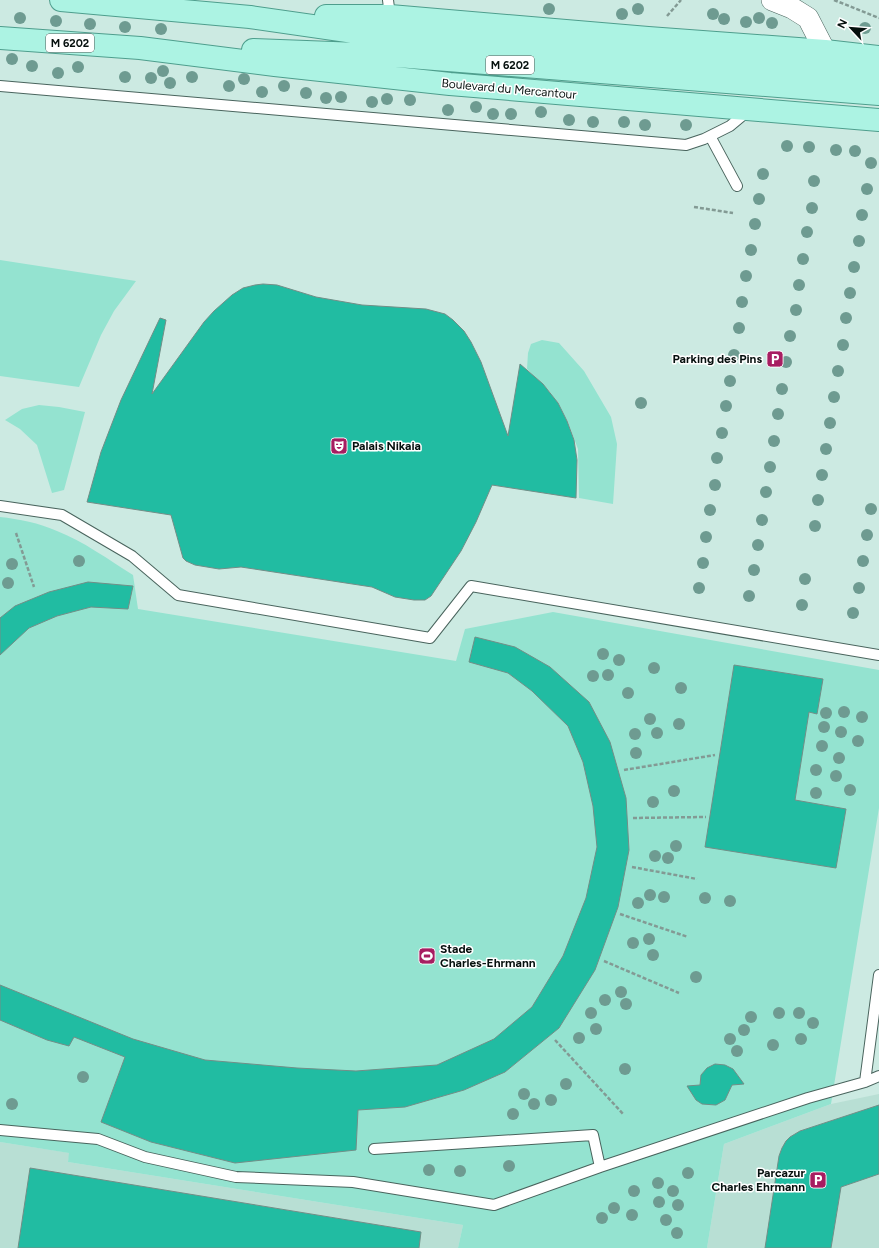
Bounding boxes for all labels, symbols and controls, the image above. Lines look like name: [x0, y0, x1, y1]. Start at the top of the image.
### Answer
north arrow: [831, 8, 871, 48]
text: N: [835, 17, 850, 31]
road number: M 6202: [46, 34, 94, 52]
road number: M 6202: [486, 56, 534, 74]
street label: Boulevard du Mercantour: [441, 76, 577, 102]
parking icon: Parking des Pins: [765, 349, 785, 369]
place label: Parking des Pins: [672, 352, 762, 366]
theatre icon: Palais Nikaia: [329, 436, 349, 456]
place label: Palais Nikaia: [352, 439, 421, 453]
place label: Stade Charles-Ehrmann: [440, 942, 536, 970]
sports icon: Stade Charles-Ehrmann: [417, 946, 437, 966]
place label: Parcazur Charles Ehrmann: [712, 1166, 805, 1194]
parking icon: Parcazur Charles Ehrmann: [808, 1170, 828, 1190]

